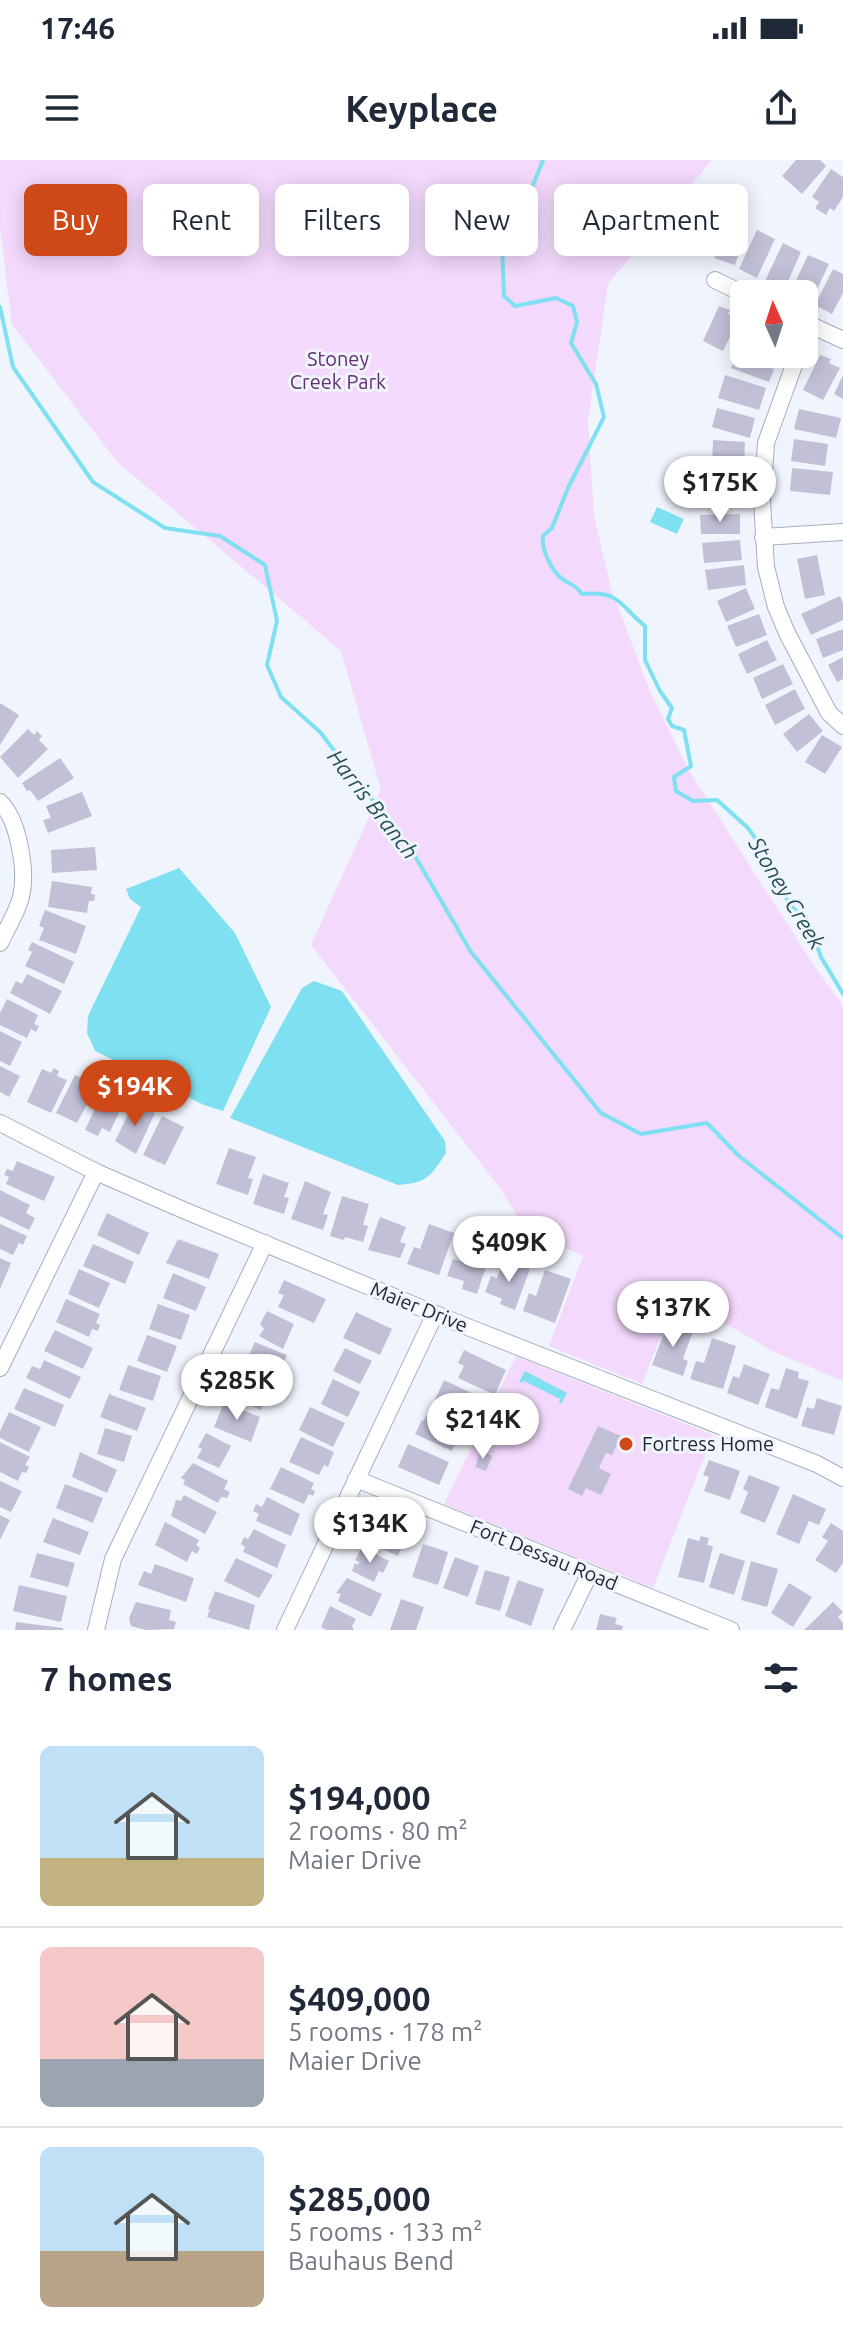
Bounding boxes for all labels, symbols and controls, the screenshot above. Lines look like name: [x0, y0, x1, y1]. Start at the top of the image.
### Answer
text: 17:46: [40, 11, 115, 45]
icon: menu: [40, 86, 84, 130]
icon: share: [759, 86, 803, 130]
text: Keyplace: [345, 88, 498, 129]
chip: Buy: [24, 184, 127, 256]
chip: Rent: [143, 184, 259, 256]
chip: Filters: [275, 184, 409, 256]
chip: New: [425, 184, 538, 256]
chip: Apartment: [554, 184, 748, 256]
north arrow: [730, 280, 818, 368]
map controls: [730, 280, 818, 368]
park label: Stoney Creek Park: [290, 347, 386, 393]
pin: $175K: [664, 456, 776, 524]
text: $175K: [682, 467, 758, 496]
water label: Harris Branch: [323, 744, 424, 863]
water label: Stoney Creek: [744, 831, 831, 954]
pin: $194K: [79, 1060, 191, 1128]
text: $194K: [97, 1071, 173, 1100]
pin: $409K: [453, 1216, 565, 1284]
text: $409K: [471, 1227, 547, 1256]
street label: Maier Drive: [367, 1277, 471, 1336]
pin: $137K: [617, 1281, 729, 1349]
text: $137K: [635, 1292, 711, 1321]
pin: $285K: [181, 1354, 293, 1422]
text: $285K: [199, 1365, 275, 1394]
pin: $214K: [427, 1393, 539, 1461]
text: $214K: [445, 1404, 521, 1433]
place label: Fortress Home: [642, 1432, 774, 1455]
marker: Fortress Home: [617, 1435, 635, 1453]
pin: $134K: [314, 1497, 426, 1565]
text: $134K: [332, 1508, 408, 1537]
street label: Fort Dessau Road: [467, 1514, 621, 1595]
icon: filters: [759, 1656, 803, 1700]
text: 7 homes: [40, 1659, 173, 1697]
icon: home: [104, 1778, 200, 1874]
text: $194,000: [288, 1778, 431, 1816]
text: 2 rooms · 80 m²: [288, 1816, 468, 1845]
text: Maier Drive: [288, 1845, 422, 1874]
icon: home: [104, 1979, 200, 2075]
text: $409,000: [288, 1979, 431, 2017]
text: 5 rooms · 178 m²: [288, 2017, 483, 2046]
text: Maier Drive: [288, 2046, 422, 2075]
icon: home: [104, 2179, 200, 2275]
text: $285,000: [288, 2179, 431, 2217]
text: 5 rooms · 133 m²: [288, 2217, 483, 2246]
text: Bauhaus Bend: [288, 2246, 454, 2275]

